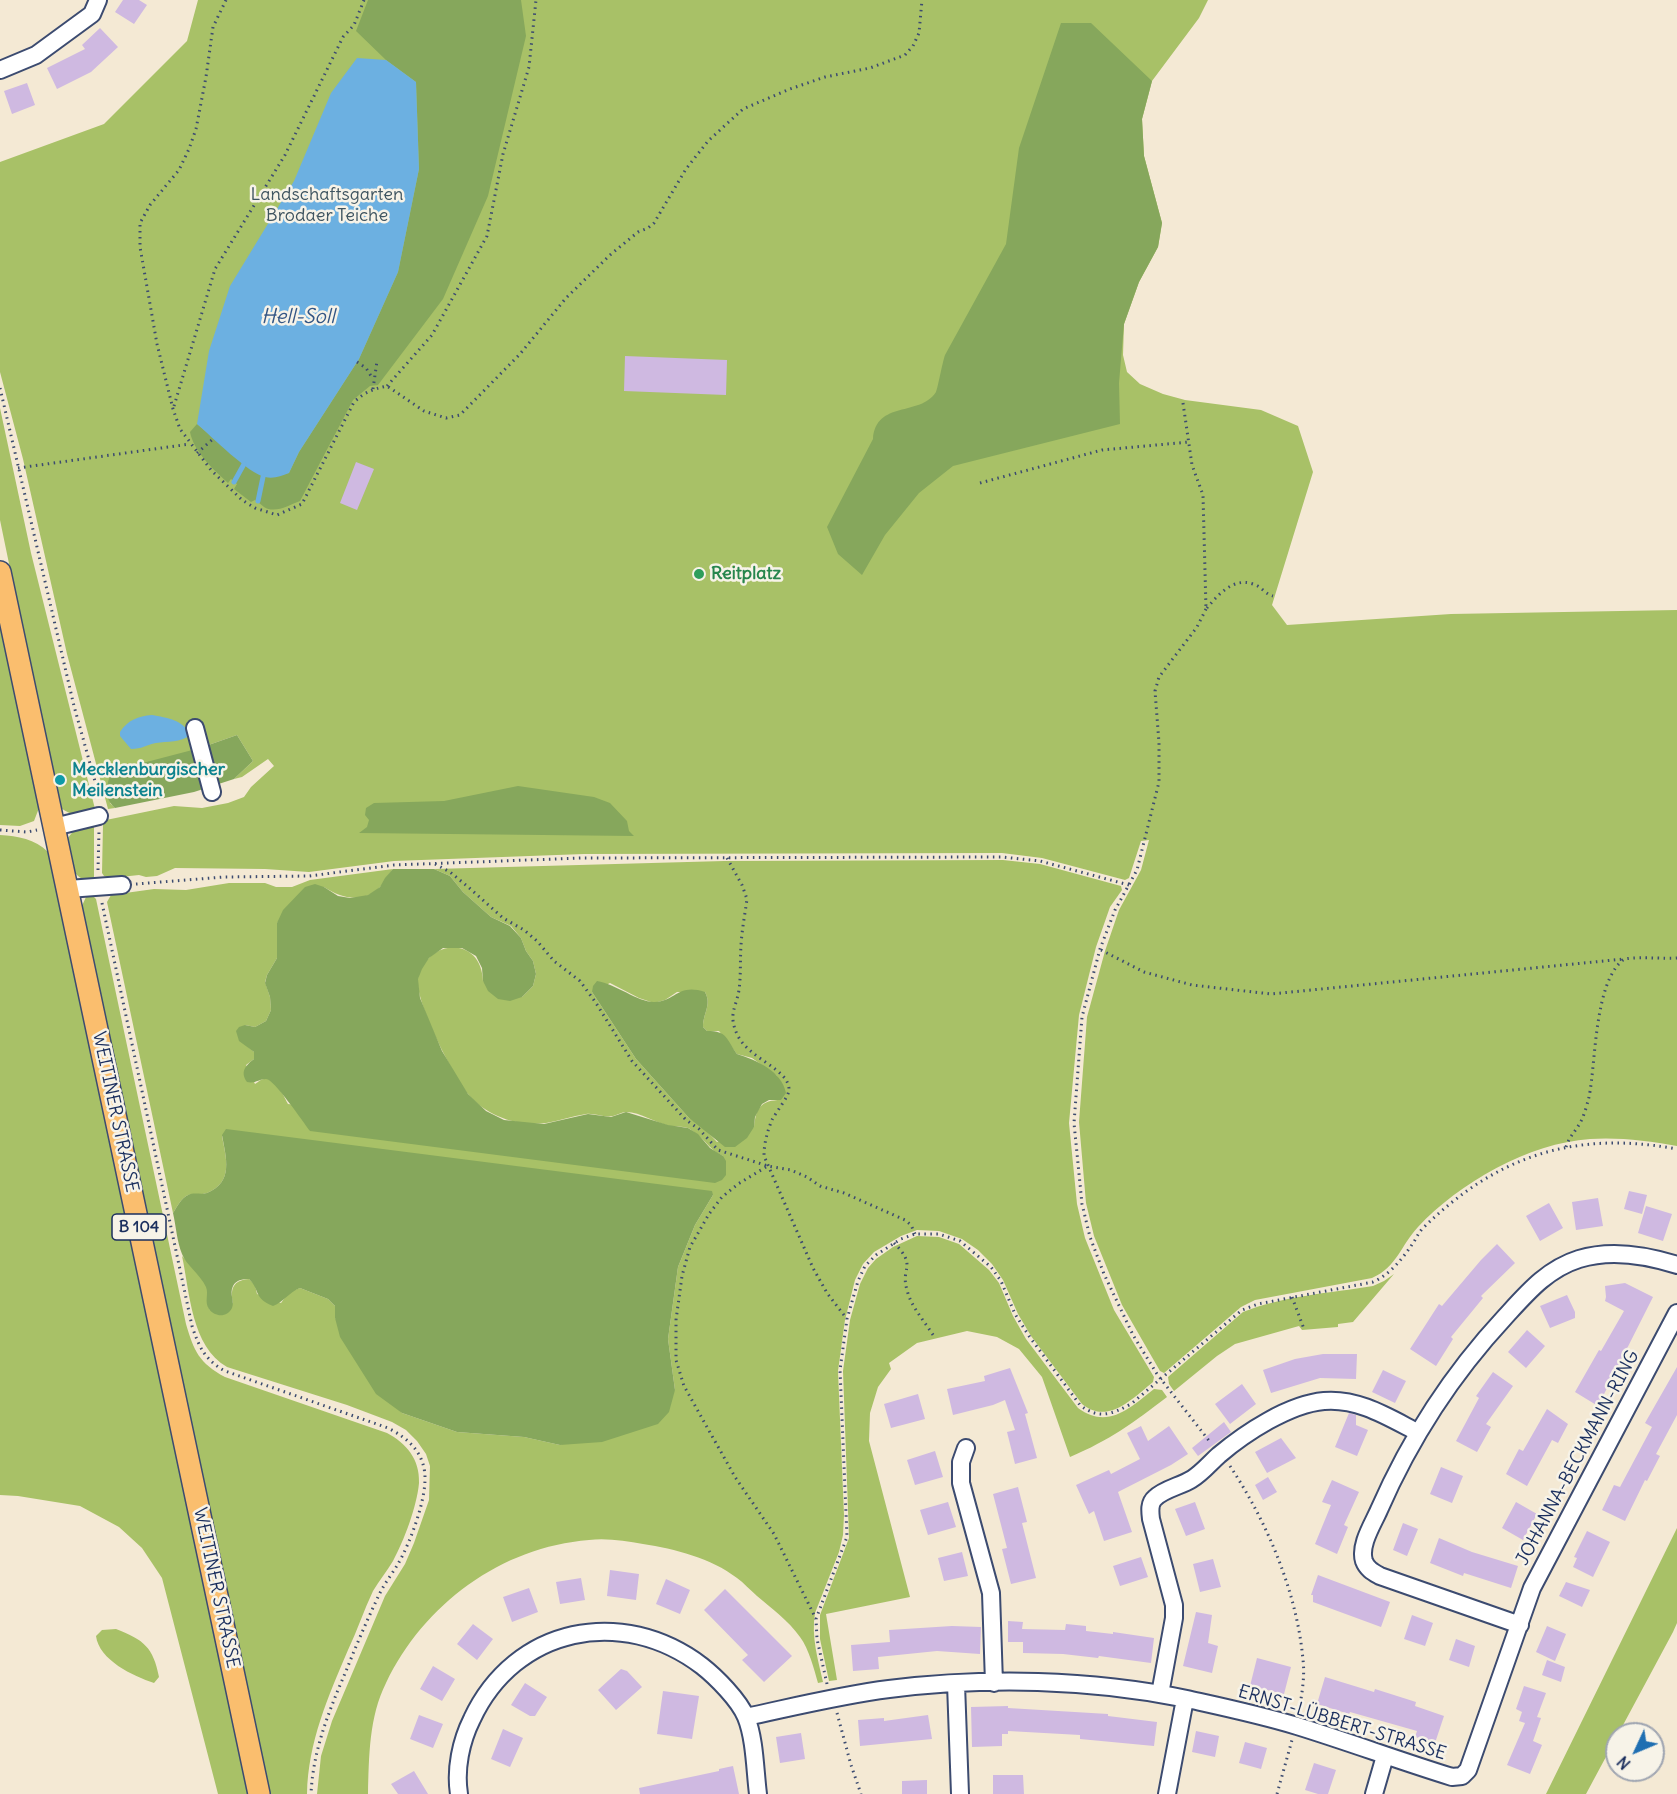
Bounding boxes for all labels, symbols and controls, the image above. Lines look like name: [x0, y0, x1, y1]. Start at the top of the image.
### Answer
park label: Landschaftsgarten Brodaer Teiche: [251, 184, 403, 226]
water label: Hell-Soll: [261, 305, 335, 329]
place label: Reitplatz: [711, 563, 781, 585]
marker: Reitplatz: [692, 567, 706, 581]
place label: Mecklenburgischer Meilenstein: [72, 759, 225, 802]
marker: Mecklenburgischer Meilenstein: [53, 773, 67, 787]
street label: WEITINER STRASSE: [87, 1030, 143, 1194]
road number: B 104: [112, 1214, 166, 1240]
street label: JOHANNA-BECKMANN-RING: [1512, 1347, 1644, 1569]
street label: WEITINER STRASSE: [188, 1506, 244, 1670]
street label: ERNST-LÜBBERT-STRASSE: [1235, 1681, 1449, 1765]
north arrow: [1605, 1722, 1665, 1782]
text: N: [1612, 1752, 1635, 1774]

